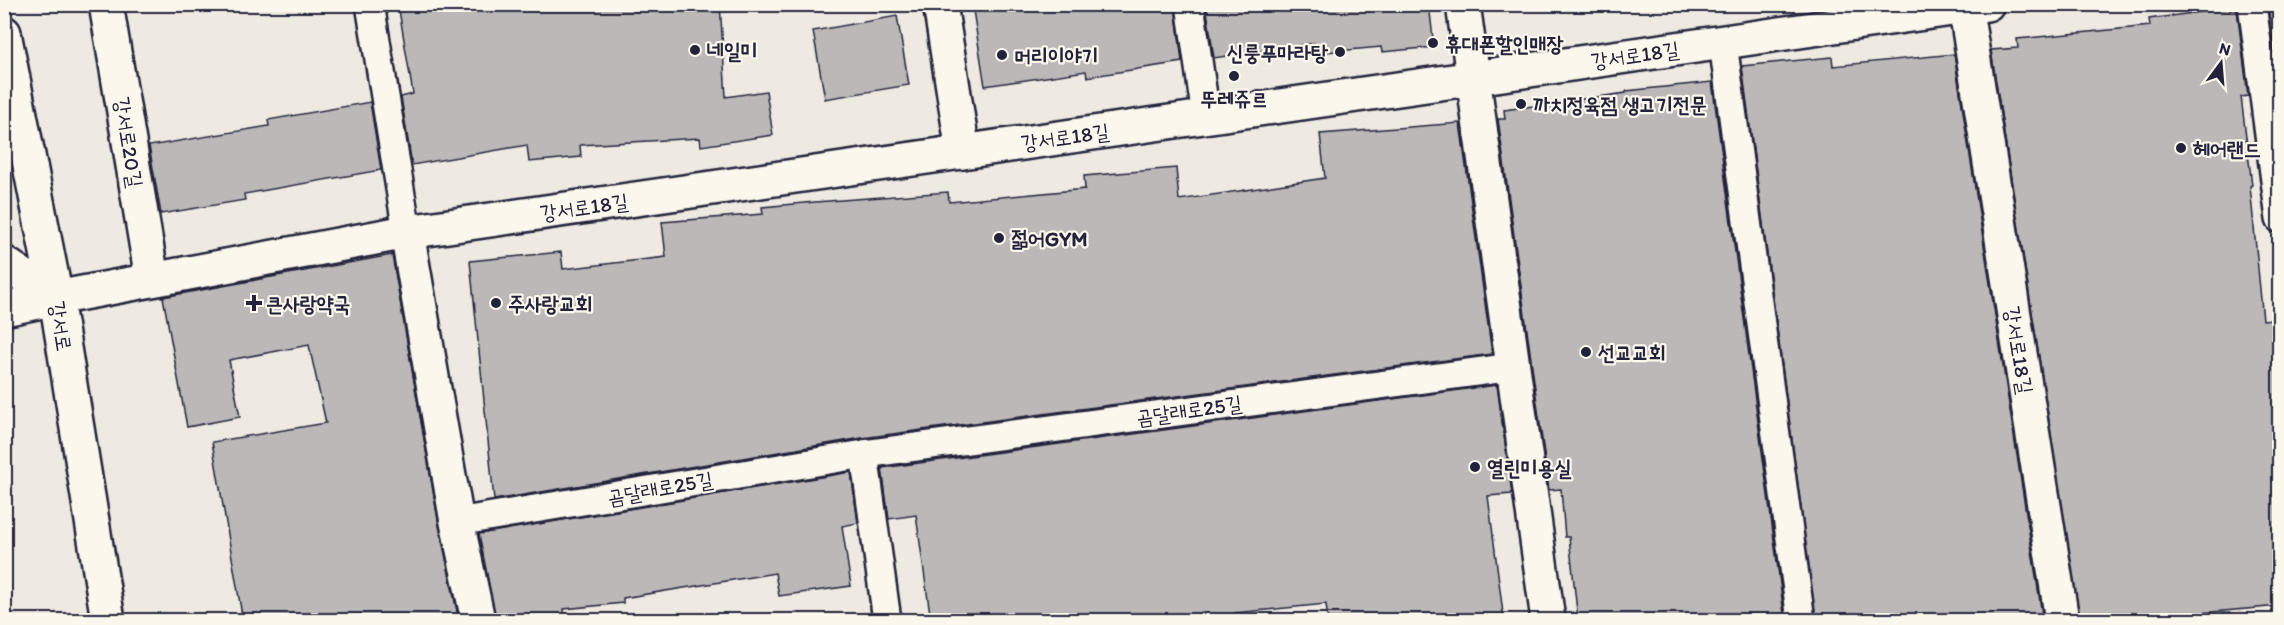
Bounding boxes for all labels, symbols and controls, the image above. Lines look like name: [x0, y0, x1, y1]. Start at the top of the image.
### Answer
place label: 휴대폰할인매장: [1445, 31, 1563, 56]
north arrow: [2191, 33, 2251, 93]
marker: 휴대폰할인매장: [1426, 36, 1440, 50]
street label: 강서로18길: [1589, 36, 1681, 74]
place label: 네일미: [707, 38, 758, 63]
text: N: [2217, 38, 2233, 60]
place label: 신룽푸마라탕: [1227, 40, 1329, 65]
marker: 네일미: [688, 43, 702, 57]
place label: 머리이야기: [1014, 43, 1099, 68]
marker: 신룽푸마라탕: [1333, 45, 1347, 59]
marker: 머리이야기: [995, 48, 1009, 62]
marker: 뚜레쥬르: [1227, 69, 1241, 83]
place label: 뚜레쥬르: [1200, 86, 1268, 111]
place label: 까치정육점 생고기전문: [1533, 92, 1707, 117]
street label: 강서로20길: [109, 95, 149, 189]
marker: 까치정육점 생고기전문: [1514, 97, 1528, 111]
street label: 강서로18길: [1019, 118, 1111, 156]
place label: 헤어랜드: [2192, 136, 2261, 161]
marker: 헤어랜드: [2174, 141, 2188, 155]
street label: 강서로18길: [538, 188, 630, 226]
place label: 젊어GYM: [1011, 226, 1088, 251]
marker: 젊어GYM: [992, 231, 1006, 245]
place label: 큰사랑약국: [266, 291, 351, 316]
place label: 주사랑교회: [508, 291, 593, 316]
marker: 큰사랑약국: [247, 296, 261, 310]
marker: 주사랑교회: [489, 296, 503, 310]
street label: 강서로: [45, 299, 77, 353]
street label: 강서로18길: [2000, 304, 2038, 396]
place label: 선교교회: [1598, 340, 1666, 365]
marker: 선교교회: [1579, 345, 1593, 359]
street label: 곰달래로25길: [1134, 390, 1244, 430]
place label: 열린미용실: [1487, 455, 1572, 480]
marker: 열린미용실: [1468, 460, 1482, 474]
street label: 곰달래로25길: [605, 466, 715, 510]

